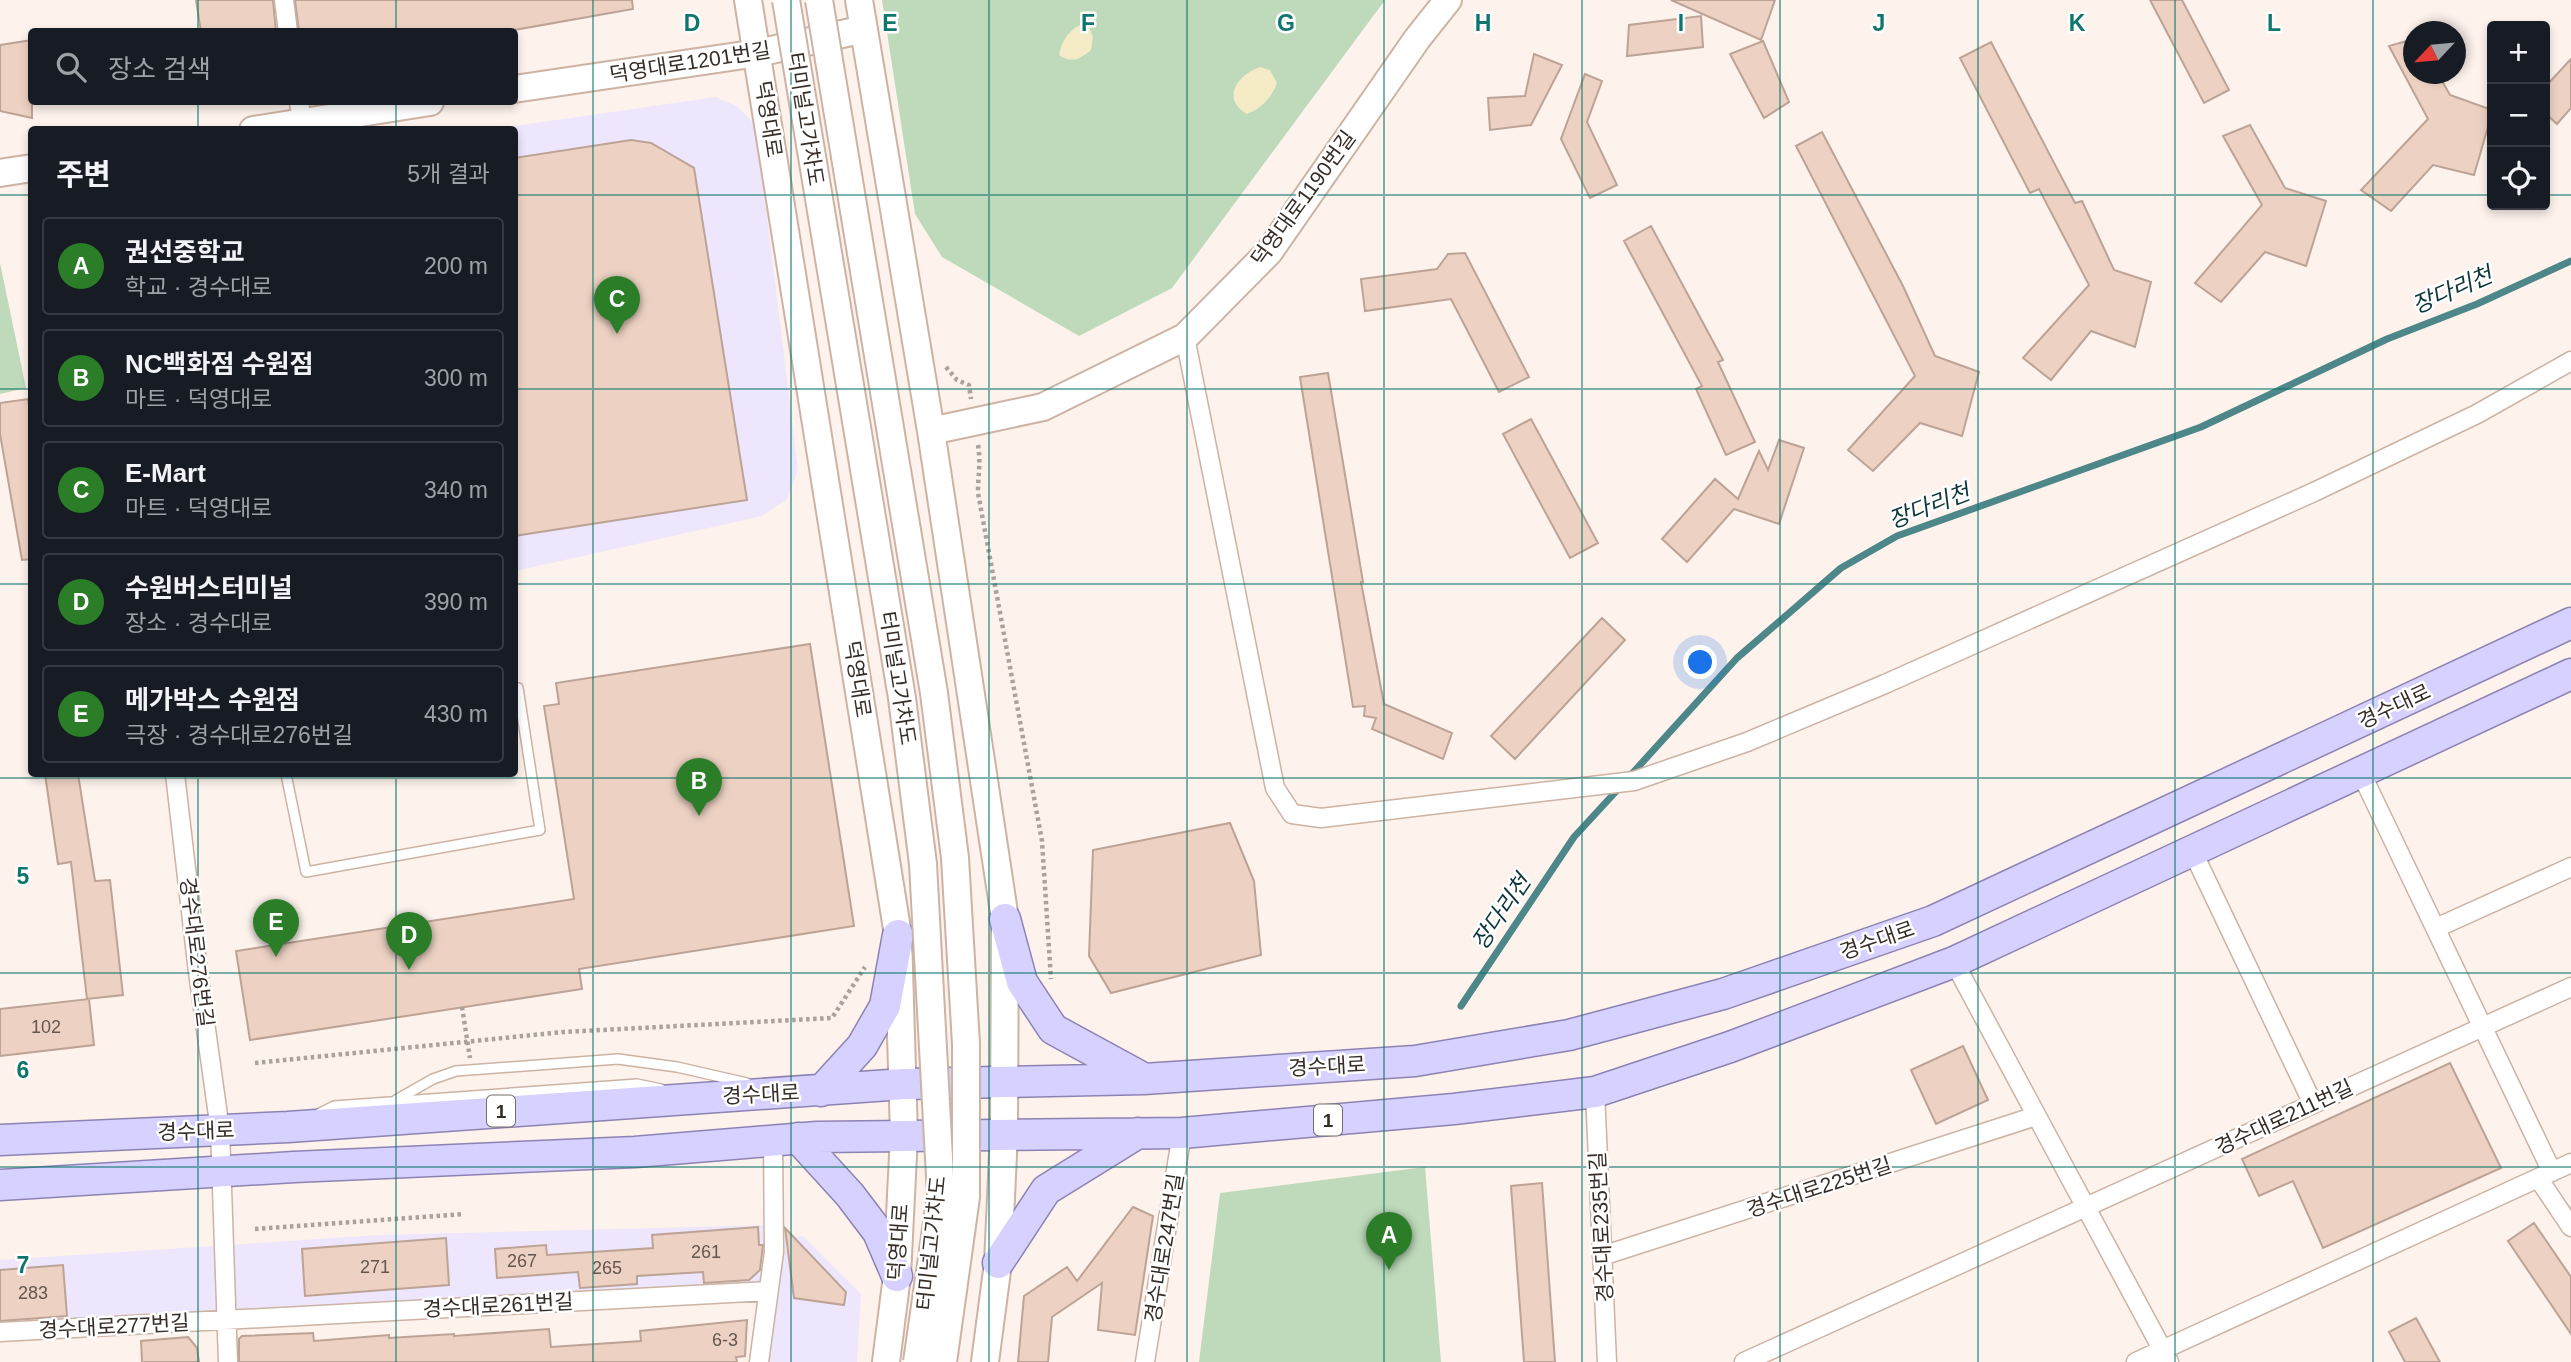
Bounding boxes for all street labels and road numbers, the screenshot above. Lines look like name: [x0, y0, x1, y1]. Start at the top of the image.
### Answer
street label: 덕영대로1201번길: [608, 38, 772, 86]
street label: 터미널고가차도: [784, 50, 828, 188]
street label: 덕영대로: [752, 79, 786, 159]
street label: 덕영대로1190번길: [1246, 126, 1360, 270]
street label: 터미널고가차도: [876, 609, 920, 747]
street label: 덕영대로: [841, 639, 875, 719]
street label: 경수대로: [2354, 679, 2434, 733]
street label: 경수대로276번길: [176, 876, 218, 1028]
street label: 경수대로: [1837, 917, 1917, 963]
street label: 경수대로: [1288, 1052, 1366, 1080]
street label: 경수대로211번길: [2211, 1075, 2357, 1159]
street label: 경수대로: [722, 1080, 800, 1108]
road number: 1: [487, 1096, 515, 1126]
road number: 1: [1314, 1104, 1342, 1136]
street label: 경수대로: [157, 1118, 235, 1144]
street label: 경수대로235번길: [1586, 1151, 1616, 1303]
street label: 경수대로225번길: [1744, 1153, 1894, 1221]
street label: 경수대로247번길: [1141, 1172, 1187, 1324]
street label: 터미널고가차도: [912, 1175, 950, 1311]
street label: 덕영대로: [884, 1203, 912, 1281]
street label: 경수대로261번길: [422, 1290, 574, 1320]
street label: 경수대로277번길: [38, 1311, 190, 1341]

